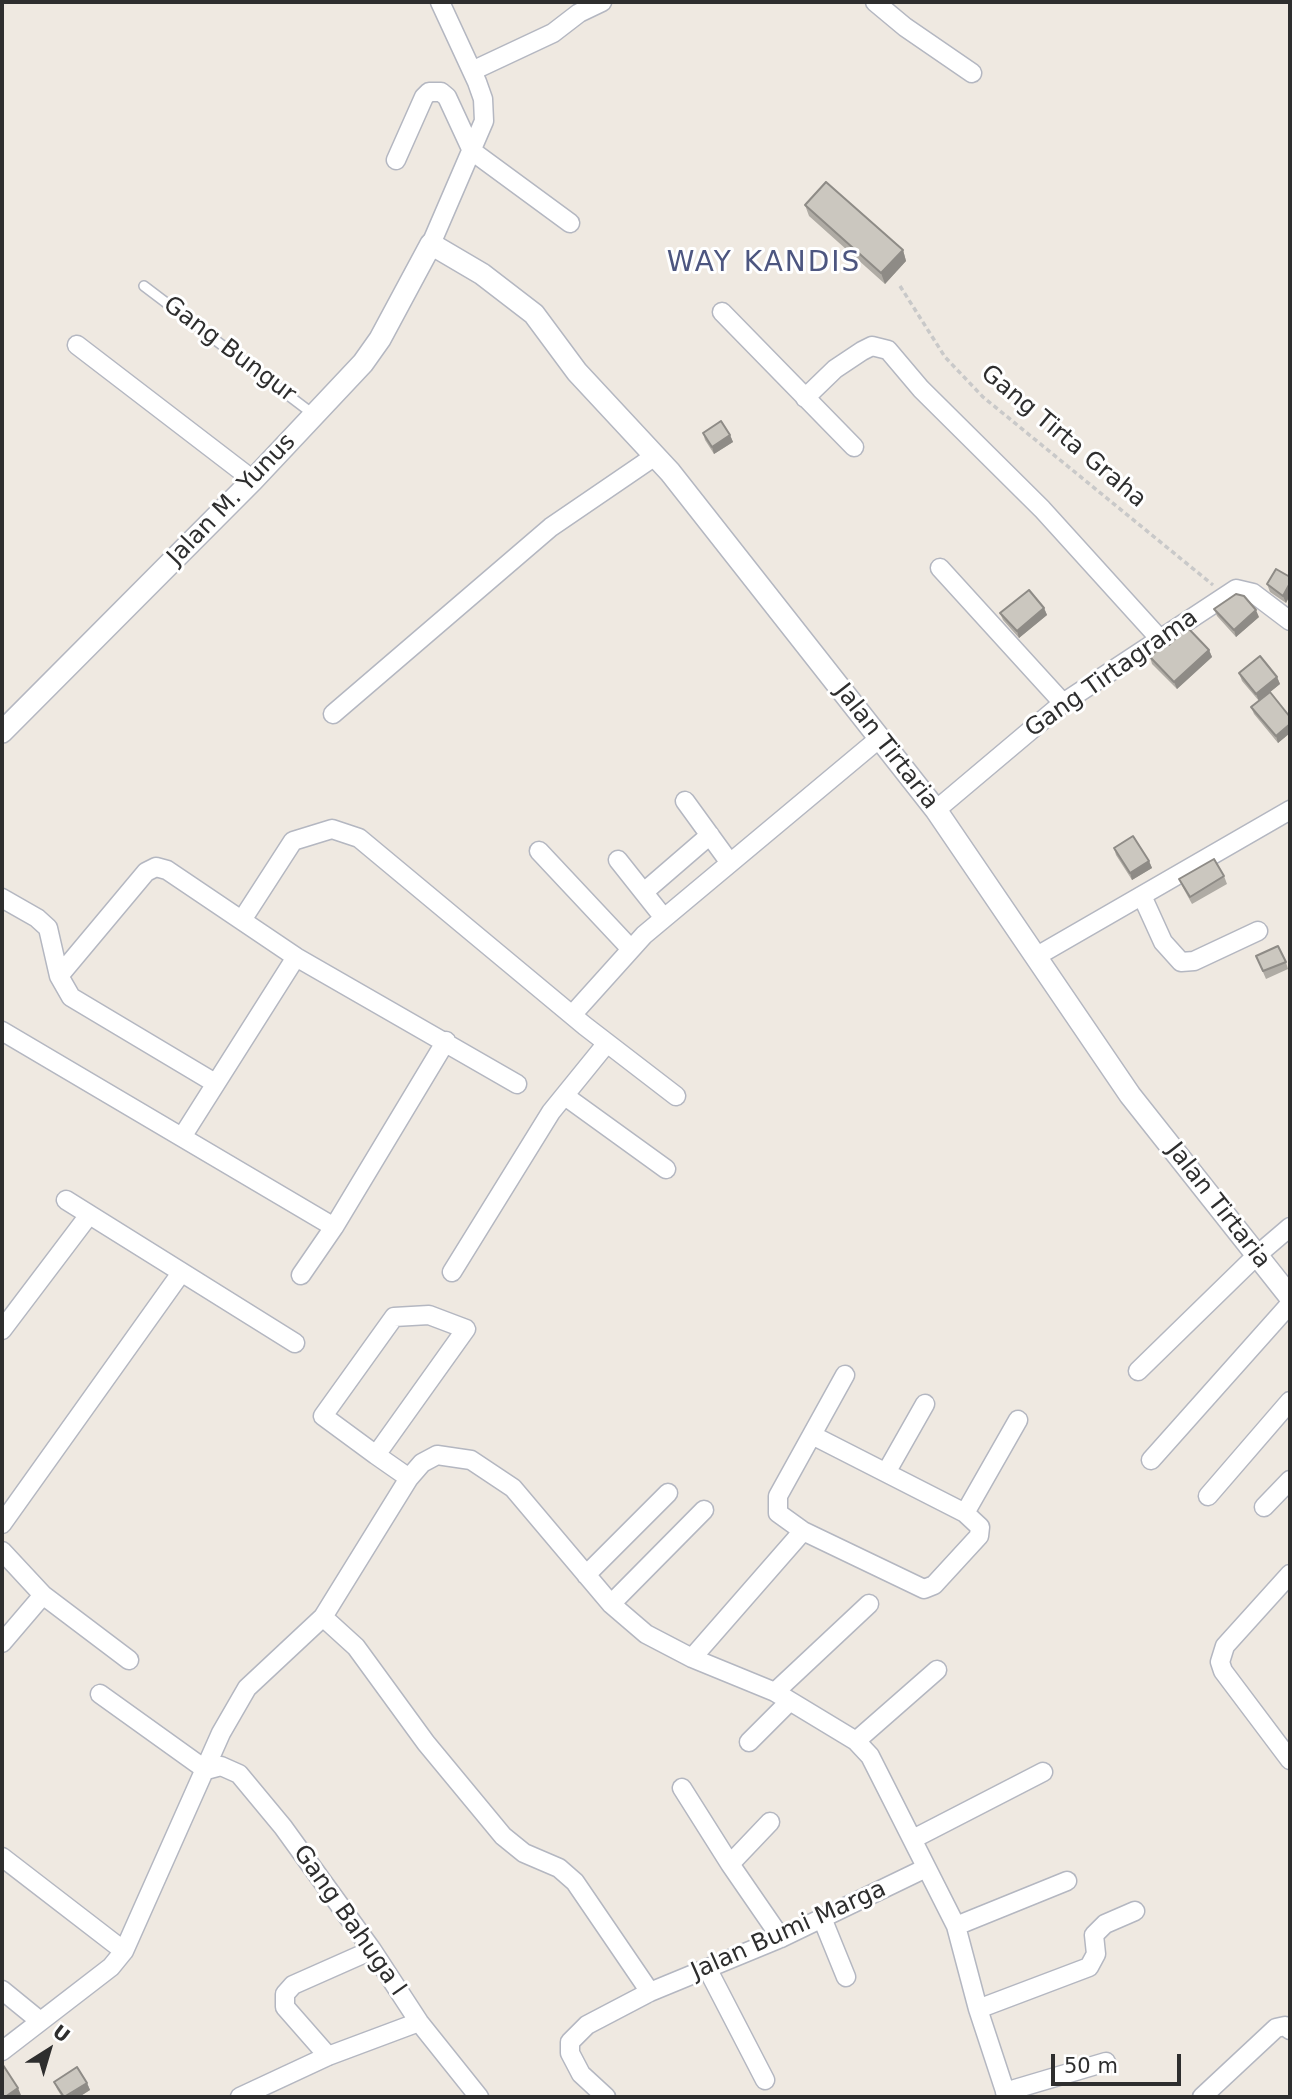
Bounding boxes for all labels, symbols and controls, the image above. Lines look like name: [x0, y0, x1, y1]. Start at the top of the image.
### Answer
district label: WAY KANDIS: [668, 247, 860, 281]
street label: Gang Bungur: [157, 291, 301, 409]
street label: Gang Tirta Graha: [975, 360, 1151, 514]
street label: Jalan M. Yunus: [162, 428, 302, 572]
street label: Gang Tirtagrama: [1020, 604, 1204, 744]
street label: Jalan Tirtaria: [828, 678, 944, 816]
street label: Jalan Tirtaria: [1160, 1137, 1276, 1275]
street label: Gang Bahuga I: [286, 1840, 412, 2002]
street label: Jalan Bumi Marga: [687, 1875, 891, 1987]
north arrow: [14, 2015, 84, 2085]
text: U: [49, 2020, 74, 2047]
scale bar: [1054, 2039, 1184, 2084]
text: 50 m: [1064, 2054, 1118, 2078]

